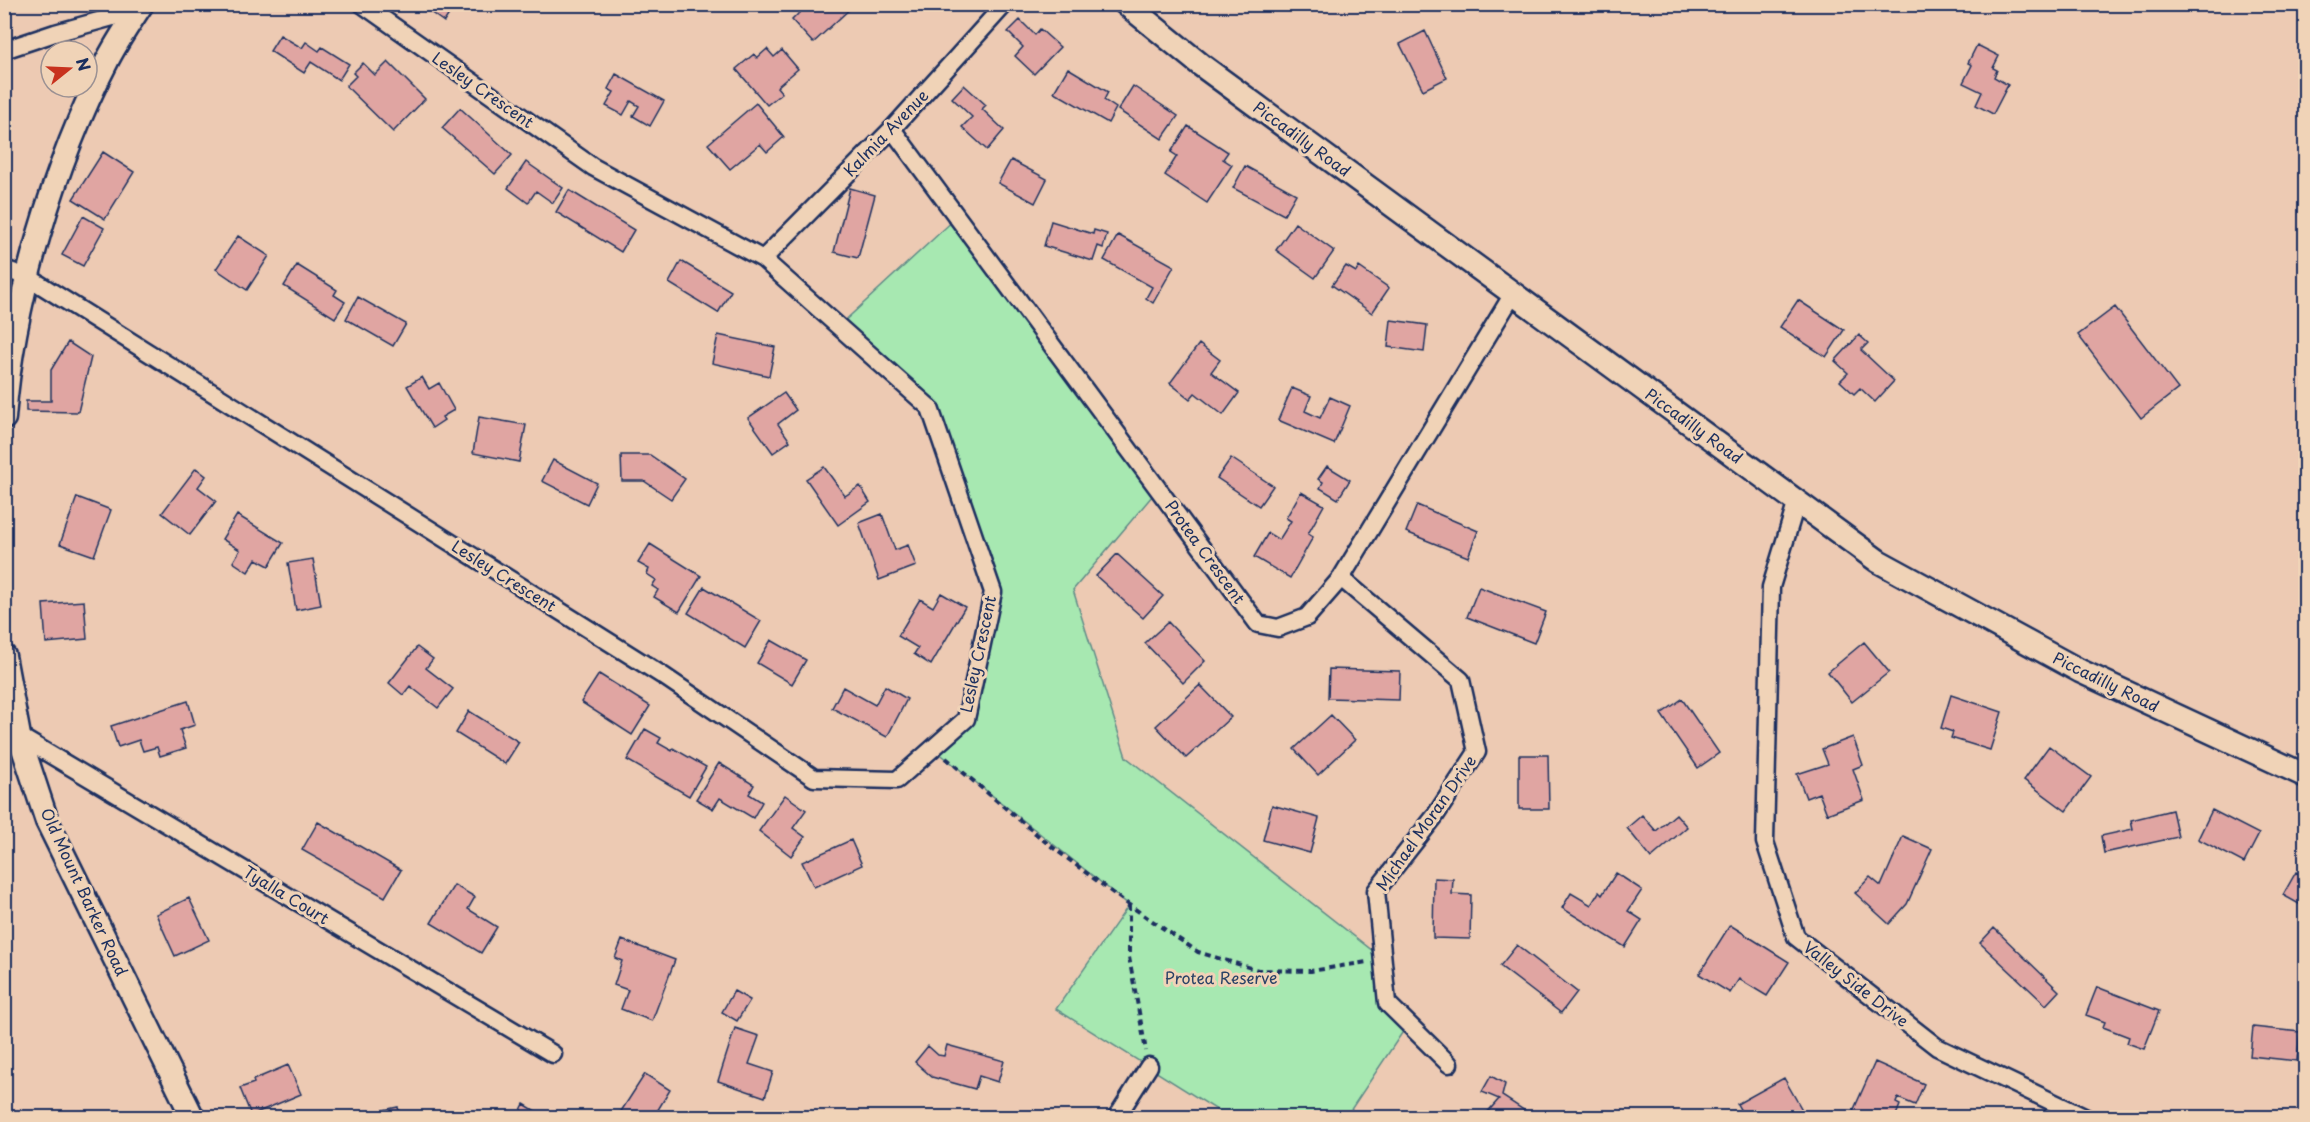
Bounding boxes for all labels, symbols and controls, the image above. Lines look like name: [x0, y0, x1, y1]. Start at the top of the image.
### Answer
north arrow: [39, 39, 99, 99]
street label: Lesley Crescent: [428, 45, 540, 133]
text: N: [71, 54, 98, 74]
street label: Kalmia Avenue: [837, 83, 933, 181]
street label: Piccadilly Road: [1249, 95, 1356, 182]
street label: Piccadilly Road: [1641, 382, 1748, 469]
street label: Protea Crescent: [1160, 495, 1252, 609]
street label: Lesley Crescent: [448, 533, 562, 617]
street label: Lesley Crescent: [953, 593, 1001, 714]
street label: Piccadilly Road: [2049, 645, 2164, 717]
street label: Michael Moran Drive: [1369, 750, 1481, 895]
street label: Old Mount Barker Road: [35, 804, 134, 980]
street label: Tyalla Court: [239, 859, 334, 930]
street label: Valley Side Drive: [1799, 934, 1914, 1032]
park label: Protea Reserve: [1165, 965, 1277, 989]

